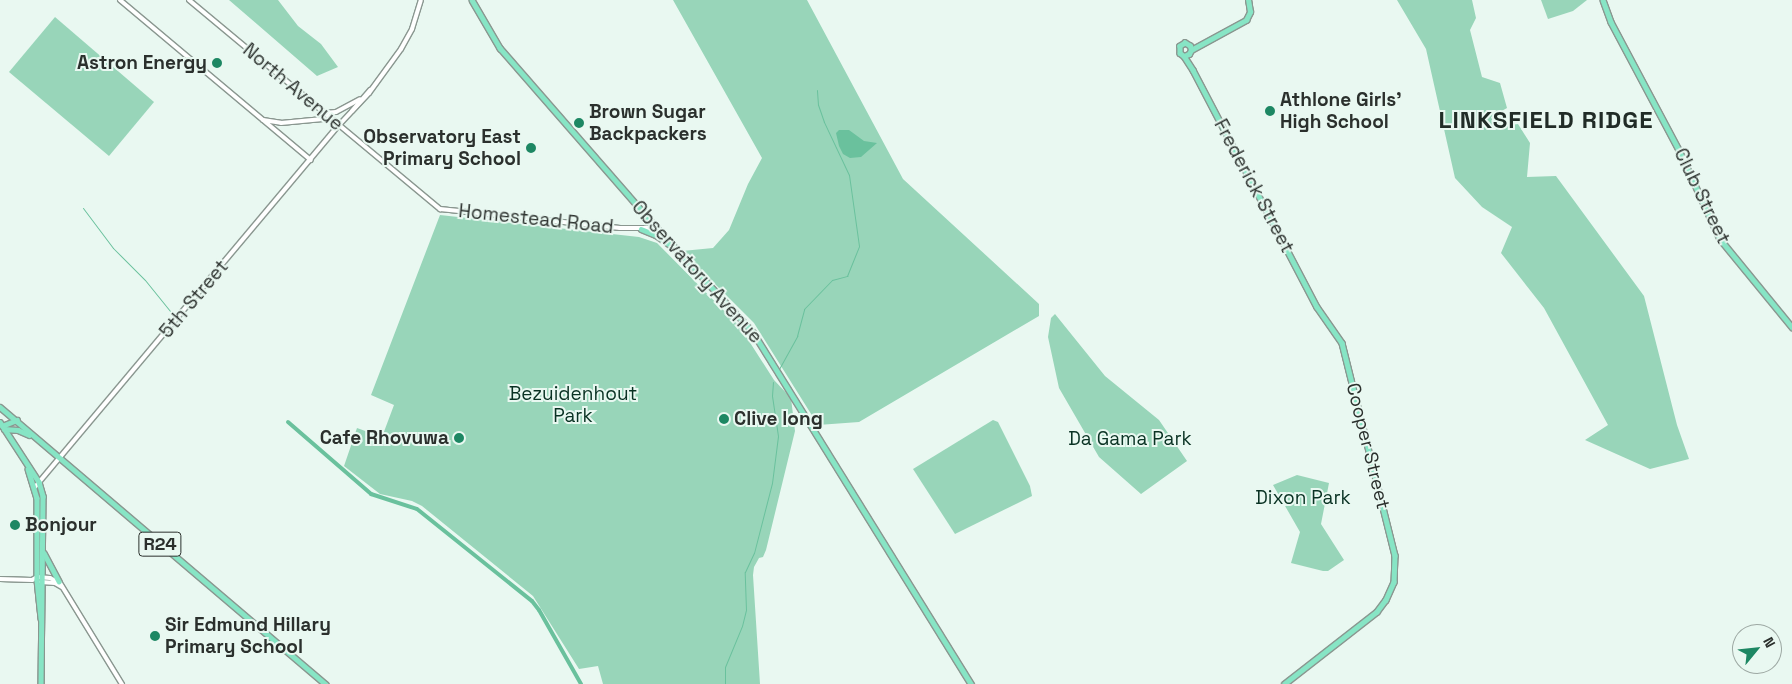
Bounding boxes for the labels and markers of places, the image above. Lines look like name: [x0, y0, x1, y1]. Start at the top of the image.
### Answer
place label: Astron Energy: [77, 52, 207, 74]
marker: Astron Energy: [211, 57, 223, 69]
place label: Athlone Girls' High School: [1280, 89, 1402, 133]
place label: Brown Sugar Backpackers: [589, 101, 707, 145]
marker: Athlone Girls' High School: [1264, 105, 1276, 117]
marker: Brown Sugar Backpackers: [573, 117, 585, 129]
place label: Observatory East Primary School: [363, 126, 521, 170]
marker: Observatory East Primary School: [525, 142, 537, 154]
place label: Clive long: [734, 408, 823, 430]
marker: Clive long: [718, 413, 730, 425]
place label: Cafe Rhovuwa: [320, 427, 449, 449]
marker: Cafe Rhovuwa: [453, 432, 465, 444]
place label: Bonjour: [25, 514, 97, 536]
marker: Bonjour: [9, 519, 21, 531]
place label: Sir Edmund Hillary Primary School: [165, 614, 331, 658]
marker: Sir Edmund Hillary Primary School: [149, 630, 161, 642]

